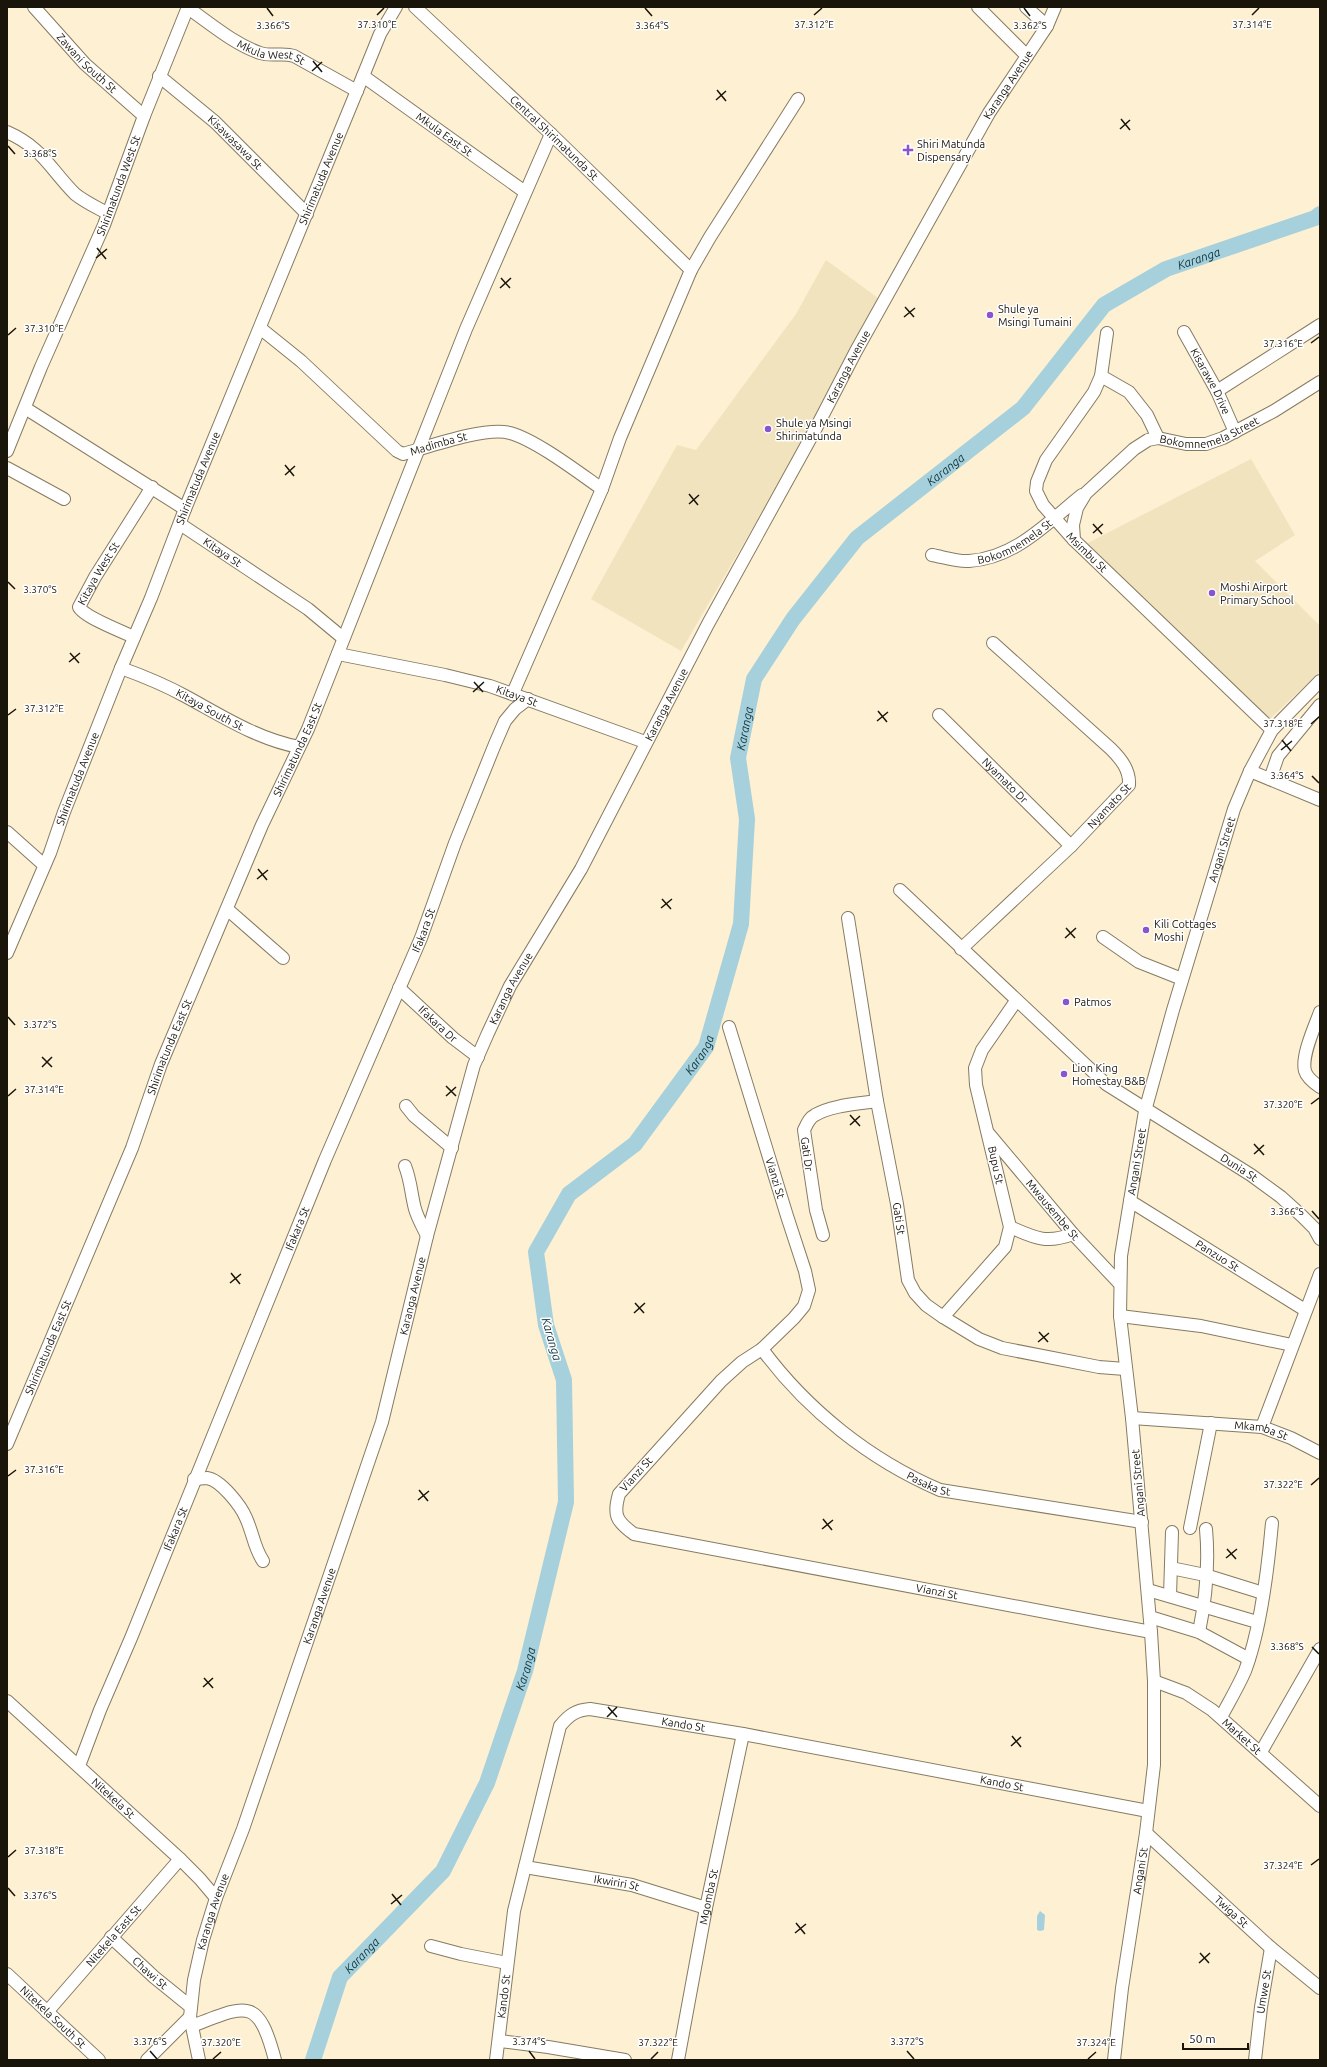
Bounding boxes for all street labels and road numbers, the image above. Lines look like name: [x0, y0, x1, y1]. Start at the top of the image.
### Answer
street label: Zawani South St: [54, 31, 120, 96]
street label: Mkula West St: [235, 37, 308, 67]
street label: Karanga Avenue: [981, 48, 1035, 121]
street label: Central Shirimatunda St: [508, 93, 601, 183]
street label: Mkula East St: [414, 110, 475, 159]
street label: Kisawasawa St: [206, 113, 265, 172]
street label: Shirimatuda Avenue: [297, 130, 345, 226]
street label: Shirimatunda West St: [94, 133, 143, 238]
street label: Karanga Avenue: [824, 328, 872, 405]
street label: Kisarawe Drive: [1188, 346, 1233, 416]
street label: Bokomnemela Street: [1159, 414, 1261, 450]
street label: Shirimatuda Avenue: [174, 430, 222, 526]
street label: Madimba St: [409, 430, 469, 458]
street label: Bokomnemela St: [976, 516, 1055, 566]
street label: Msimbu St: [1064, 530, 1110, 575]
street label: Kitaya St: [201, 535, 244, 570]
street label: Kitaya West St: [75, 539, 122, 607]
street label: Karanga Avenue: [643, 666, 690, 743]
street label: Kitaya St: [495, 683, 540, 709]
street label: Kitaya South St: [174, 686, 246, 733]
street label: Shirimatunda East St: [271, 700, 324, 798]
street label: Shirimatuda Avenue: [54, 730, 101, 827]
street label: Nyamato Dr: [980, 755, 1031, 806]
street label: Nyamato St: [1085, 781, 1134, 831]
street label: Angani Street: [1206, 815, 1237, 884]
street label: Ifakara St: [410, 906, 437, 954]
street label: Karanga Avenue: [487, 950, 535, 1026]
street label: Shirimatunda East St: [145, 997, 194, 1096]
street label: Ifakara Dr: [416, 1003, 460, 1045]
street label: Angani Street: [1125, 1127, 1148, 1196]
street label: Gati Dr: [799, 1136, 815, 1173]
street label: Bupu St: [986, 1145, 1006, 1186]
street label: Dunia St: [1218, 1151, 1260, 1184]
street label: Vianzi St: [763, 1156, 787, 1201]
street label: Mwausembe St: [1024, 1177, 1082, 1243]
street label: Gati St: [891, 1202, 907, 1236]
street label: Ifakara St: [283, 1204, 312, 1252]
street label: Panzuo St: [1194, 1237, 1242, 1274]
street label: Karanga Avenue: [397, 1256, 428, 1336]
street label: Shirimatunda East St: [23, 1297, 73, 1397]
street label: Mkamba St: [1234, 1419, 1290, 1442]
street label: Angani Street: [1129, 1448, 1147, 1517]
street label: Vianzi St: [617, 1454, 655, 1494]
street label: Pasaka St: [905, 1469, 952, 1498]
street label: Ifakara St: [161, 1505, 190, 1553]
street label: Karanga Avenue: [301, 1566, 338, 1646]
street label: Vianzi St: [915, 1582, 959, 1601]
street label: Kando St: [661, 1715, 707, 1734]
street label: Market St: [1220, 1716, 1264, 1757]
street label: Kando St: [979, 1773, 1025, 1793]
street label: Nitekela St: [90, 1776, 138, 1821]
street label: Angani St: [1131, 1846, 1150, 1895]
street label: Mgomba St: [697, 1867, 720, 1926]
street label: Karanga Avenue: [195, 1872, 231, 1951]
street label: Ikwiriri St: [593, 1873, 642, 1893]
street label: Twiga St: [1212, 1893, 1251, 1930]
street label: Nitekela East St: [83, 1902, 144, 1969]
street label: Chawi St: [130, 1954, 170, 1992]
street label: Umwe St: [1254, 1968, 1273, 2014]
street label: Kando St: [495, 1973, 512, 2019]
street label: Nitekela South St: [18, 1984, 89, 2051]

